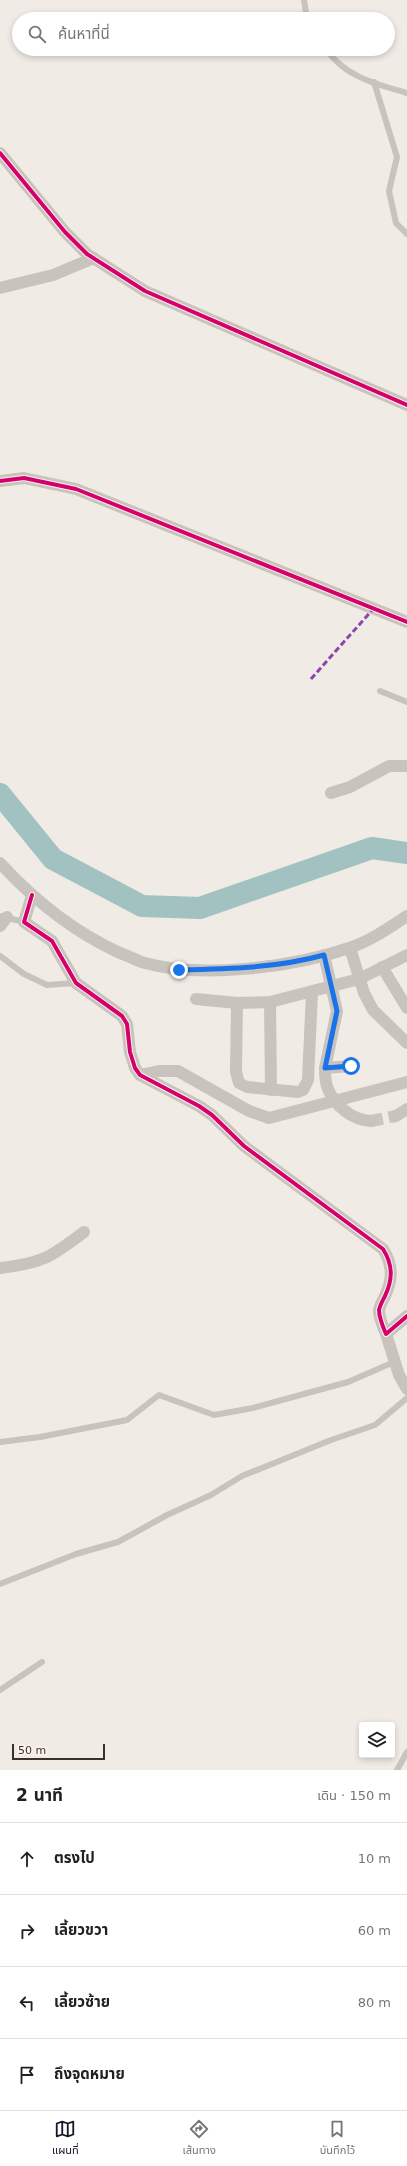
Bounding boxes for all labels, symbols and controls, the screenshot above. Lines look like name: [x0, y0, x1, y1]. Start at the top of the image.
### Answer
search box: [12, 12, 395, 56]
icon: search: [26, 23, 48, 45]
text: ค้นหาที่นี่: [58, 25, 110, 43]
route end: [170, 961, 188, 979]
route start: [342, 1057, 360, 1075]
map controls: [359, 1722, 395, 1758]
button: layers: [359, 1722, 395, 1758]
scale bar: [12, 1742, 105, 1761]
text: 50 m: [18, 1744, 46, 1757]
text: 2 นาที: [16, 1785, 63, 1805]
text: เดิน · 150 m: [317, 1788, 391, 1803]
icon: ahead: [16, 1848, 38, 1870]
text: ตรงไป: [54, 1849, 95, 1867]
text: 10 m: [358, 1851, 391, 1866]
icon: right: [16, 1920, 38, 1942]
text: เลี้ยวขวา: [54, 1921, 108, 1939]
text: 60 m: [358, 1923, 391, 1938]
icon: left: [16, 1992, 38, 2014]
text: เลี้ยวซ้าย: [54, 1993, 110, 2011]
text: 80 m: [358, 1995, 391, 2010]
icon: arrive: [16, 2064, 38, 2086]
text: ถึงจุดหมาย: [54, 2065, 125, 2083]
tab: แผนที่: [52, 2118, 79, 2159]
tab: เส้นทาง: [183, 2118, 216, 2159]
tab: บันทึกไว้: [320, 2118, 355, 2159]

